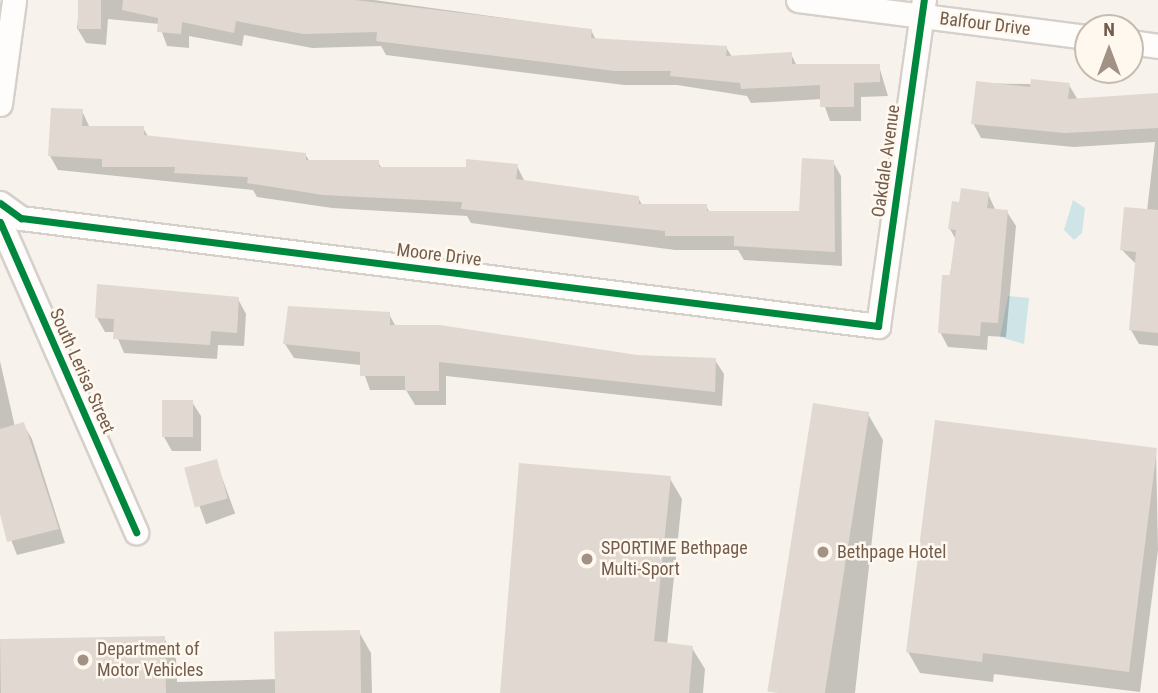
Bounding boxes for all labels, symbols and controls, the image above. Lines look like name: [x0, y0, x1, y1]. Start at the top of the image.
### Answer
street label: Balfour Drive: [938, 8, 1032, 40]
north arrow: [1074, 14, 1144, 84]
text: N: [1103, 18, 1115, 41]
street label: Oakdale Avenue: [867, 103, 905, 219]
street label: Moore Drive: [395, 239, 483, 271]
street label: South Lerisa Street: [45, 305, 119, 437]
place label: SPORTIME Bethpage Multi-Sport: [601, 538, 748, 580]
place label: Bethpage Hotel: [837, 541, 946, 563]
marker: Bethpage Hotel: [815, 544, 831, 560]
marker: SPORTIME Bethpage Multi-Sport: [579, 551, 595, 567]
place label: Department of Motor Vehicles: [97, 639, 203, 682]
marker: Department of Motor Vehicles: [75, 652, 91, 668]

